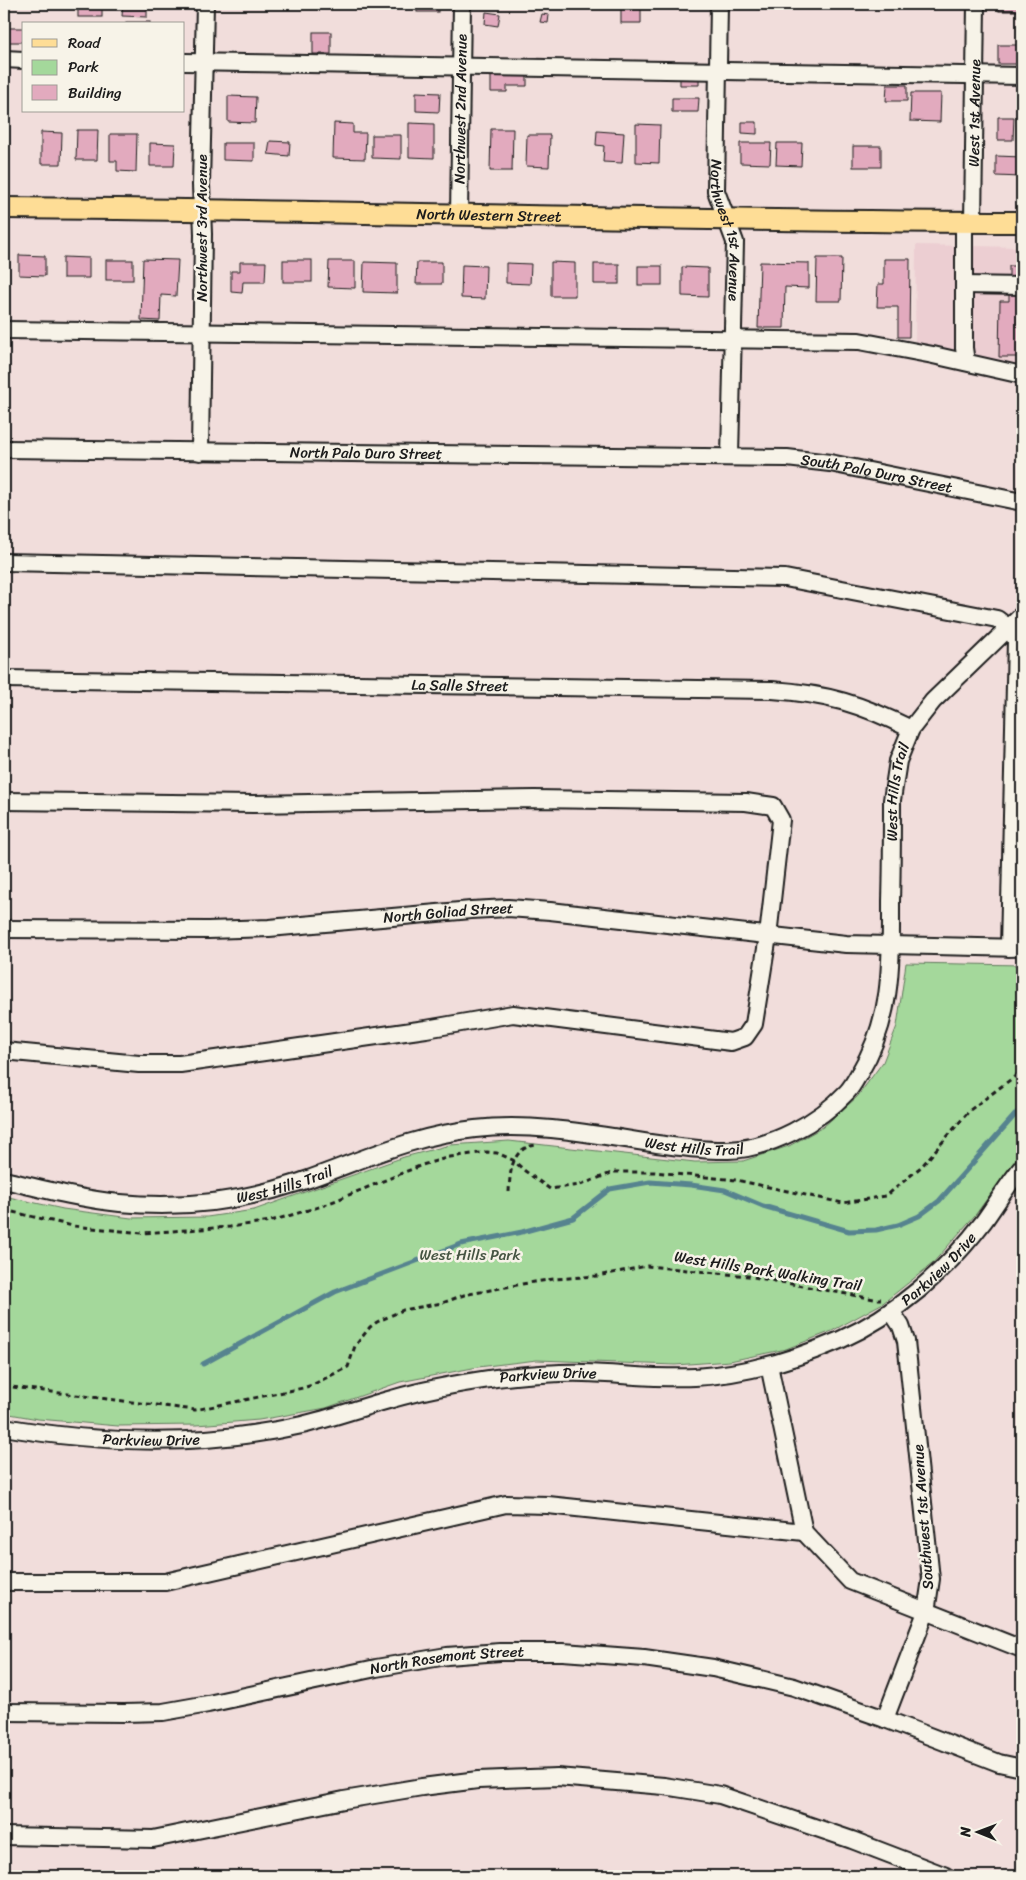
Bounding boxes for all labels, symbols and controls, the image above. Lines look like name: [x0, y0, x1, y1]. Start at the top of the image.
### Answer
legend: [22, 22, 185, 112]
text: Road: [68, 30, 101, 56]
street label: Northwest 2nd Avenue: [446, 34, 475, 184]
text: Park: [68, 54, 99, 80]
street label: West 1st Avenue: [961, 59, 988, 167]
text: Building: [68, 80, 122, 106]
street label: Northwest 3rd Avenue: [189, 154, 215, 302]
street label: Northwest 1st Avenue: [703, 159, 748, 301]
street label: North Western Street: [416, 201, 562, 230]
street label: North Palo Duro Street: [290, 439, 443, 467]
street label: South Palo Duro Street: [799, 447, 955, 501]
street label: La Salle Street: [411, 672, 509, 699]
street label: West Hills Trail: [878, 738, 917, 841]
street label: North Goliad Street: [382, 895, 515, 931]
street label: West Hills Trail: [643, 1129, 746, 1163]
street label: West Hills Trail: [234, 1158, 337, 1211]
street label: Parkview Drive: [895, 1226, 983, 1312]
park label: West Hills Park: [420, 1242, 522, 1268]
street label: West Hills Park Walking Trail: [672, 1243, 864, 1299]
street label: Parkview Drive: [498, 1360, 598, 1391]
street label: Parkview Drive: [102, 1426, 201, 1454]
street label: Southwest 1st Avenue: [905, 1444, 941, 1590]
street label: North Rosemont Street: [367, 1639, 524, 1682]
north arrow: [954, 1808, 1004, 1858]
text: N: [953, 1826, 978, 1838]

